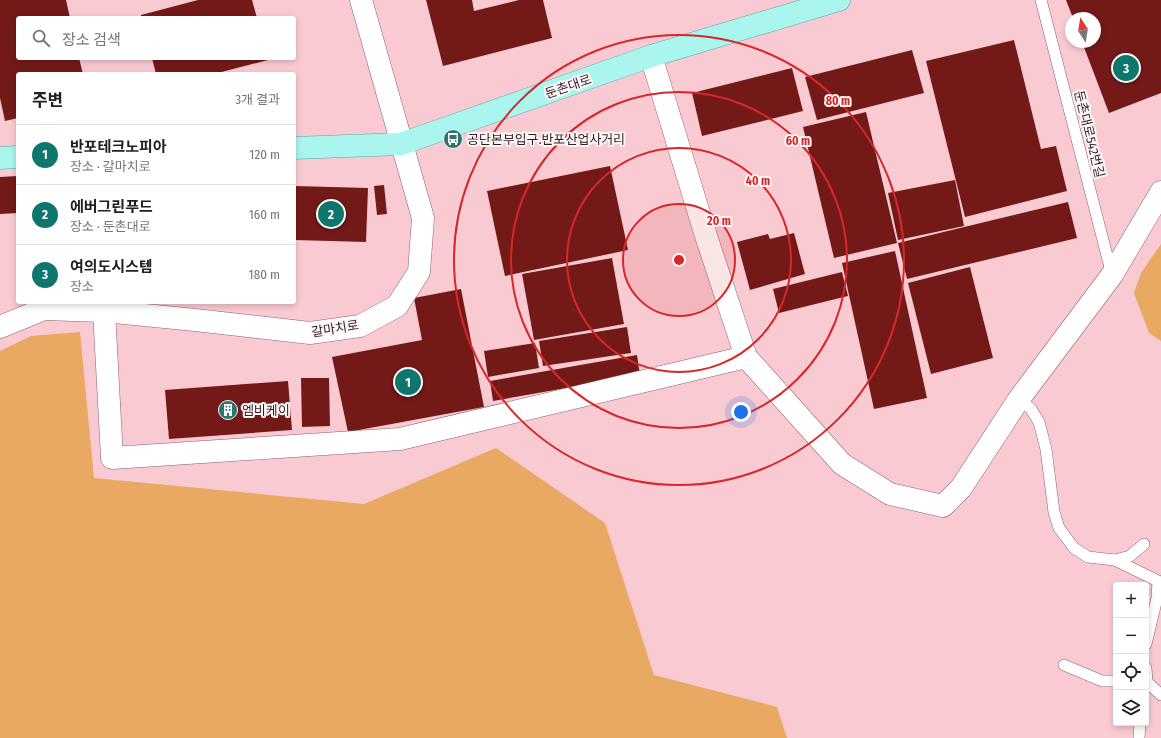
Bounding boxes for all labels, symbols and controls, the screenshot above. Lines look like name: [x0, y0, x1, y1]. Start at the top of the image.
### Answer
north arrow: [1065, 12, 1101, 48]
search box: [16, 16, 296, 60]
icon: search: [30, 27, 52, 49]
text: 장소 검색: [62, 31, 121, 49]
pin: 3: [1113, 53, 1139, 83]
street label: 둔촌대로: [543, 72, 593, 101]
street label: 둔촌대로542번길: [1071, 89, 1108, 179]
text: 주변: [32, 90, 63, 111]
text: 3개 결과: [235, 92, 280, 107]
text: 80 m: [826, 94, 850, 108]
bus stop icon: 공단본부입구.반포산업사거리: [442, 128, 464, 150]
place label: 공단본부입구.반포산업사거리: [467, 132, 625, 147]
text: 60 m: [786, 134, 810, 148]
text: 반포테크노피아: [70, 138, 167, 156]
text: 1: [42, 147, 48, 162]
text: 120 m: [249, 147, 280, 162]
text: 장소 · 갈마치로: [70, 159, 151, 174]
text: 40 m: [746, 174, 770, 188]
text: 에버그린푸드: [70, 198, 153, 216]
pin: 2: [318, 199, 344, 229]
text: 2: [42, 207, 48, 222]
text: 160 m: [249, 207, 280, 222]
text: 20 m: [706, 214, 731, 228]
text: 장소 · 둔촌대로: [70, 219, 151, 234]
centre of rings: [672, 253, 686, 267]
text: 여의도시스템: [70, 258, 153, 276]
text: 3: [42, 267, 48, 282]
text: 180 m: [249, 267, 280, 282]
text: 장소: [70, 279, 94, 294]
street label: 갈마치로: [310, 317, 360, 340]
pin: 1: [395, 367, 421, 397]
building icon: 엠비케이: [217, 399, 239, 421]
your location: [731, 402, 751, 422]
place label: 엠비케이: [242, 403, 290, 418]
map controls: [1113, 582, 1149, 726]
button: +: [1113, 582, 1149, 618]
button: −: [1113, 618, 1149, 654]
button: locate: [1113, 654, 1149, 690]
button: layers: [1113, 690, 1149, 726]

